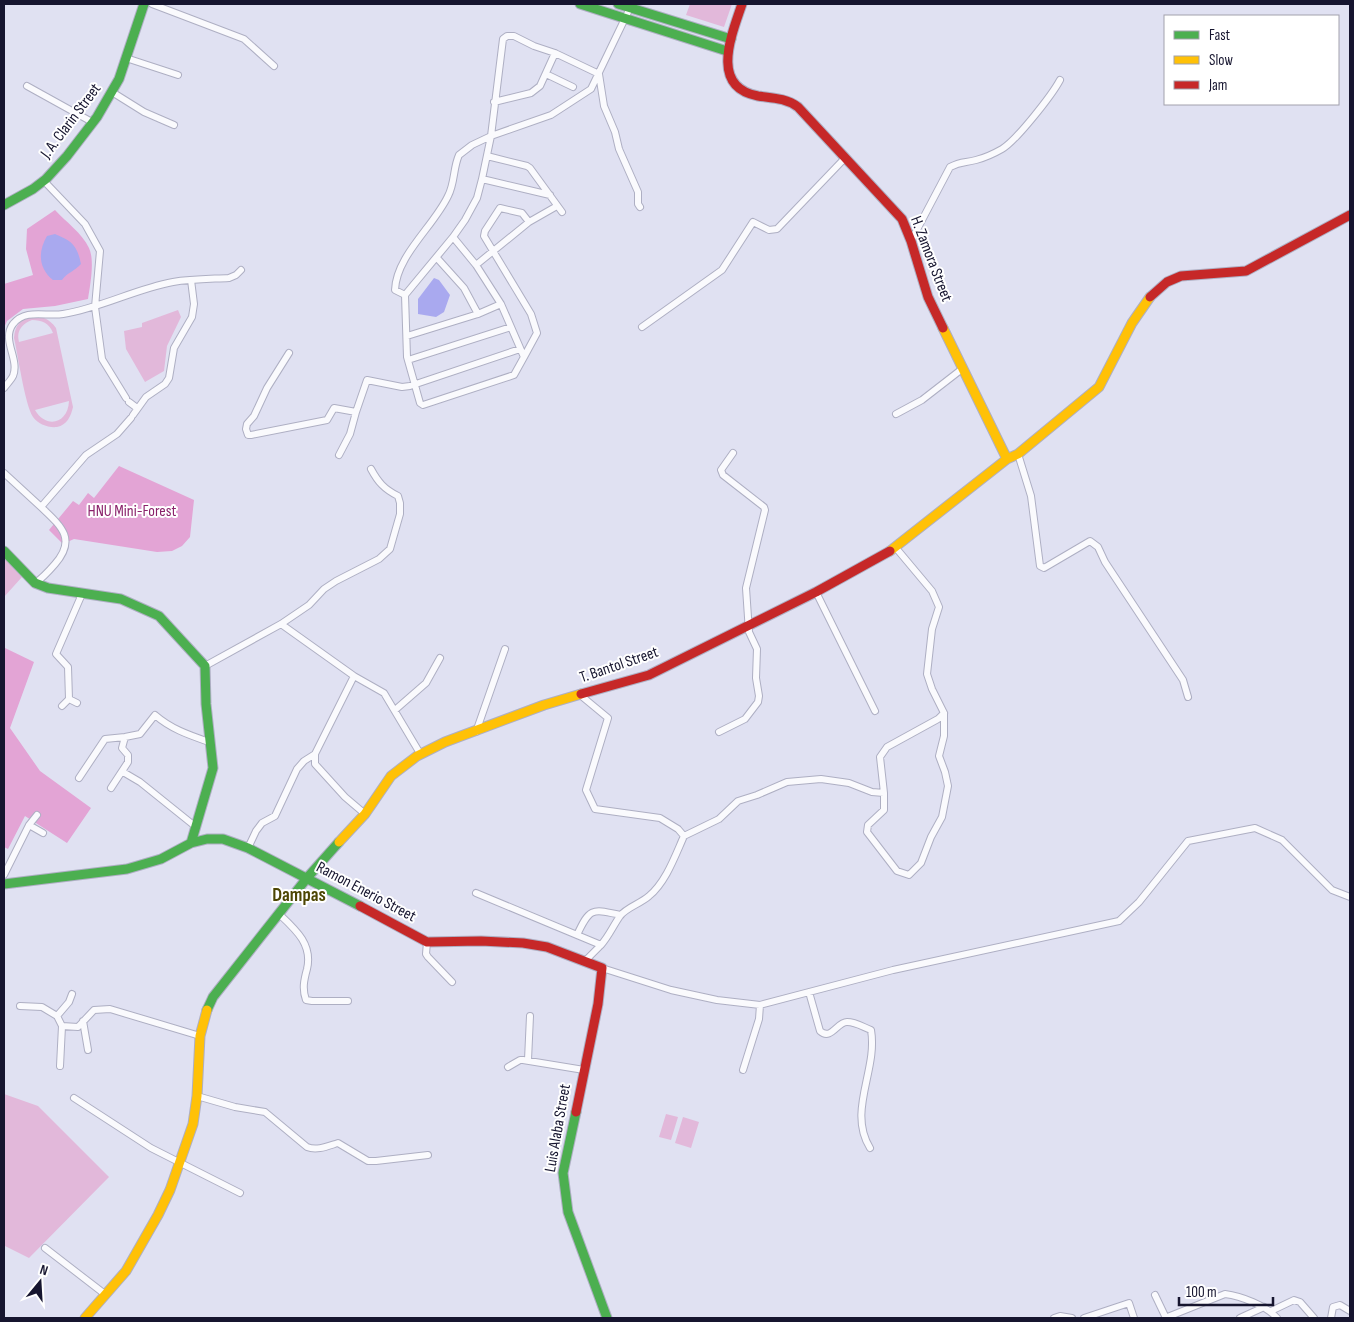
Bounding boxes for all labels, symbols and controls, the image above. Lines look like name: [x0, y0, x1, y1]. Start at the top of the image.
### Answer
legend: [1164, 15, 1339, 105]
text: Fast: [1209, 26, 1231, 45]
text: Slow: [1209, 51, 1233, 70]
text: Jam: [1208, 76, 1227, 95]
street label: J. A. Clarin Street: [36, 80, 105, 163]
street label: H. Zamora Street: [906, 214, 956, 305]
park label: HNU Mini-Forest: [88, 502, 177, 521]
street label: T. Bantol Street: [577, 643, 661, 687]
street label: Ramon Enerio Street: [313, 858, 419, 926]
district label: Dampas: [272, 884, 326, 907]
street label: Luis Alaba Street: [541, 1082, 575, 1174]
north arrow: [15, 1257, 65, 1307]
text: N: [38, 1261, 50, 1279]
scale bar: [1179, 1274, 1273, 1306]
text: 100 m: [1186, 1283, 1217, 1302]

